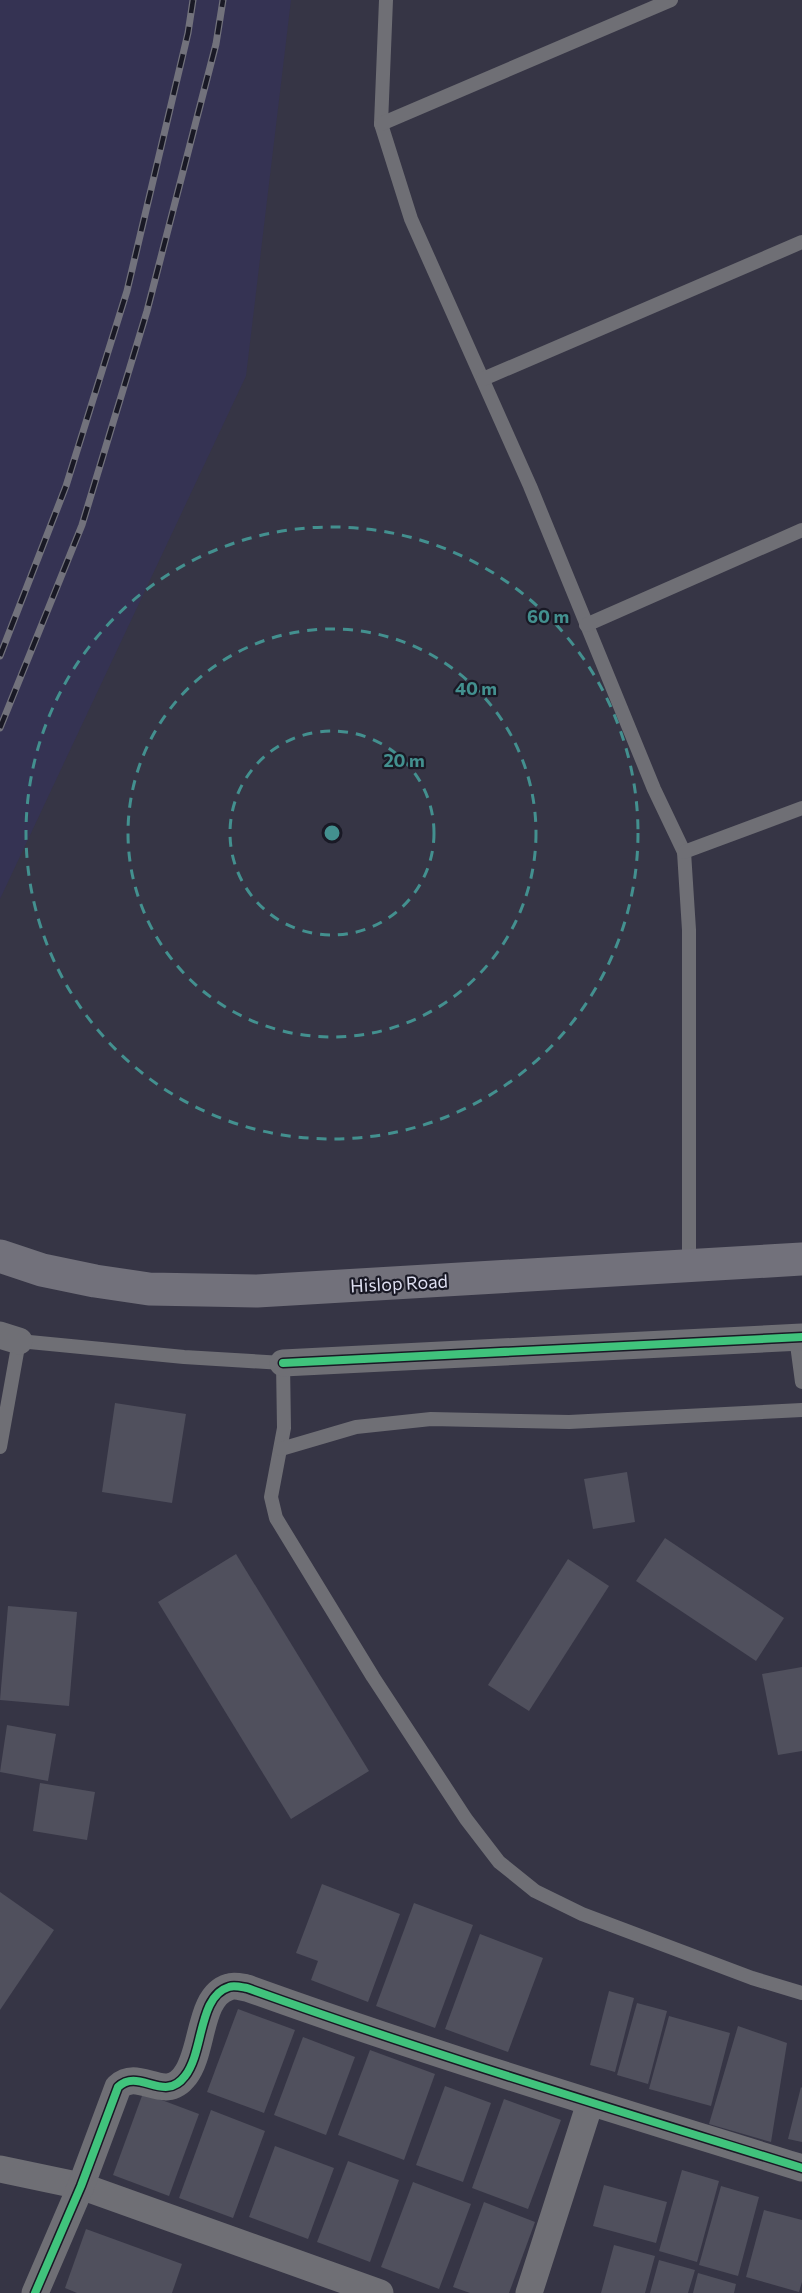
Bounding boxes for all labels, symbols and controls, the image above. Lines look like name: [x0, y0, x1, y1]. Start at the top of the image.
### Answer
text: 60 m: [527, 605, 569, 627]
text: 40 m: [455, 677, 497, 699]
text: 20 m: [383, 749, 425, 771]
centre of rings: [322, 823, 342, 843]
street label: Hislop Road: [350, 1269, 448, 1297]

